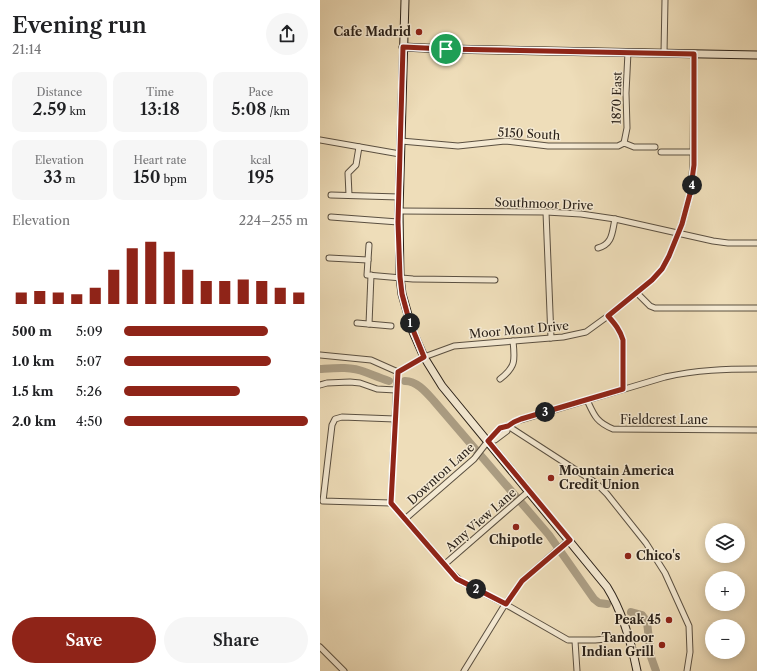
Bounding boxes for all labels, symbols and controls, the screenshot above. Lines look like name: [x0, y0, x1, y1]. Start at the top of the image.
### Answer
text: Evening run: [12, 12, 147, 39]
button: share: [266, 13, 308, 55]
place label: Cafe Madrid: [334, 24, 411, 39]
marker: Cafe Madrid: [414, 27, 424, 37]
pin: [429, 32, 463, 66]
icon: arrive: [435, 38, 457, 60]
text: 21:14: [12, 41, 42, 57]
street label: 1870 East: [609, 71, 624, 125]
text: Distance: [37, 85, 82, 99]
text: Time: [146, 85, 174, 99]
text: Pace: [248, 85, 273, 99]
text: 2.59: [33, 99, 67, 119]
text: 13:18: [140, 99, 180, 119]
text: 5:08: [231, 99, 267, 119]
text: km: [67, 104, 86, 118]
text: /km: [267, 104, 290, 118]
street label: 5150 South: [497, 124, 561, 143]
text: Elevation: [35, 153, 84, 167]
text: Heart rate: [133, 153, 187, 167]
text: kcal: [250, 153, 271, 167]
text: 33: [43, 167, 62, 187]
text: 150: [133, 167, 161, 187]
text: 195: [247, 167, 274, 187]
text: m: [62, 172, 75, 186]
text: bpm: [161, 172, 187, 186]
pin: 4: [682, 175, 702, 195]
text: 4: [689, 178, 695, 192]
street label: Southmoor Drive: [494, 194, 594, 213]
text: Elevation: [12, 212, 70, 228]
text: 224–255 m: [239, 212, 308, 228]
pin: 1: [400, 313, 420, 333]
text: 1: [408, 316, 412, 330]
street label: Moor Mont Drive: [469, 318, 570, 341]
text: 500 m: [12, 323, 52, 339]
text: 5:09: [76, 323, 103, 339]
text: 1.0 km: [12, 353, 54, 369]
text: 5:07: [76, 353, 101, 369]
text: 1.5 km: [12, 383, 53, 399]
text: 5:26: [76, 383, 102, 399]
pin: 3: [535, 402, 555, 422]
text: 3: [542, 405, 548, 419]
street label: Fieldcrest Lane: [620, 412, 708, 427]
text: 2.0 km: [12, 413, 56, 429]
text: 4:50: [76, 413, 102, 429]
street label: Downton Lane: [404, 439, 477, 508]
place label: Mountain America Credit Union: [559, 463, 675, 492]
marker: Mountain America Credit Union: [546, 473, 556, 483]
street label: Amy View Lane: [441, 485, 519, 555]
marker: Chipotle: [511, 522, 521, 532]
map controls: [705, 523, 745, 659]
button: layers: [705, 523, 745, 563]
place label: Chipotle: [489, 532, 543, 547]
place label: Chico's: [636, 548, 681, 563]
marker: Chico's: [623, 551, 633, 561]
button: +: [705, 571, 745, 611]
pin: 2: [466, 579, 486, 599]
text: 2: [473, 582, 479, 596]
place label: Peak 45: [615, 612, 661, 627]
marker: Peak 45: [664, 615, 674, 625]
button: Save: [12, 617, 156, 663]
button: Share: [164, 617, 308, 663]
button: −: [705, 619, 745, 659]
place label: Tandoor Indian Grill: [582, 630, 654, 659]
marker: Tandoor Indian Grill: [657, 640, 667, 650]

